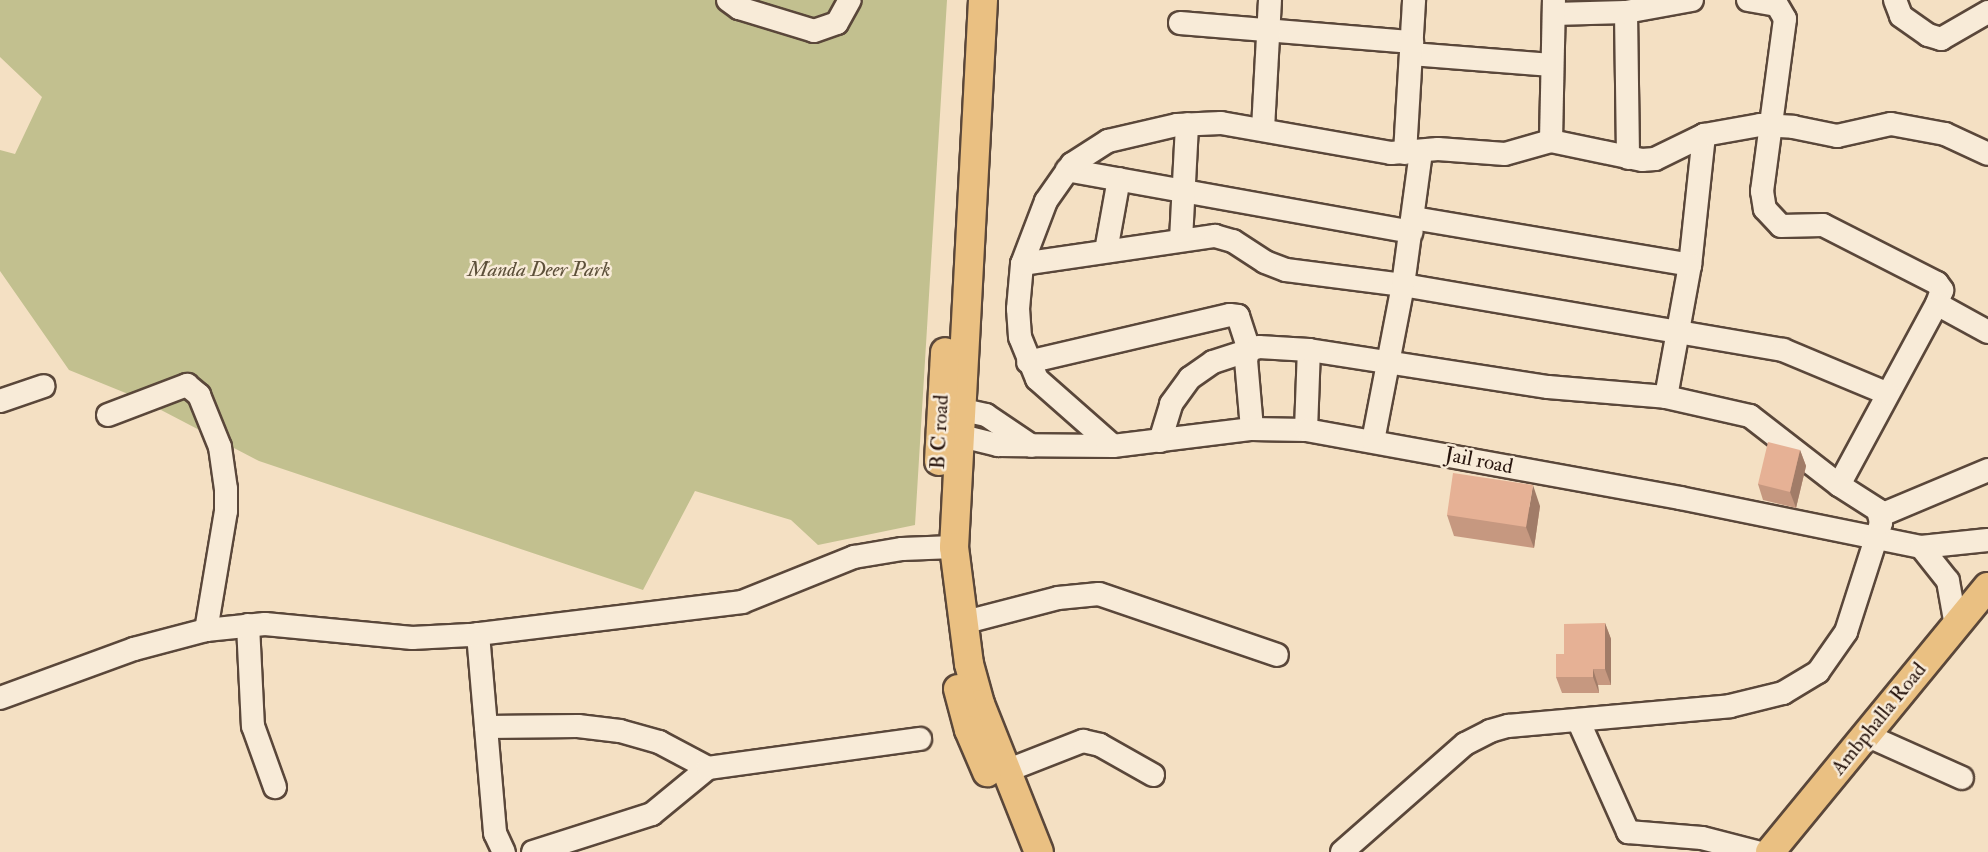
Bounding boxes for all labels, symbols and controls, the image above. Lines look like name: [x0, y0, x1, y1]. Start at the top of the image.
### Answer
park label: Manda Deer Park: [468, 257, 610, 283]
street label: B C road: [925, 394, 955, 470]
street label: Jail road: [1443, 442, 1515, 480]
street label: Ambphalla Road: [1826, 658, 1932, 780]

